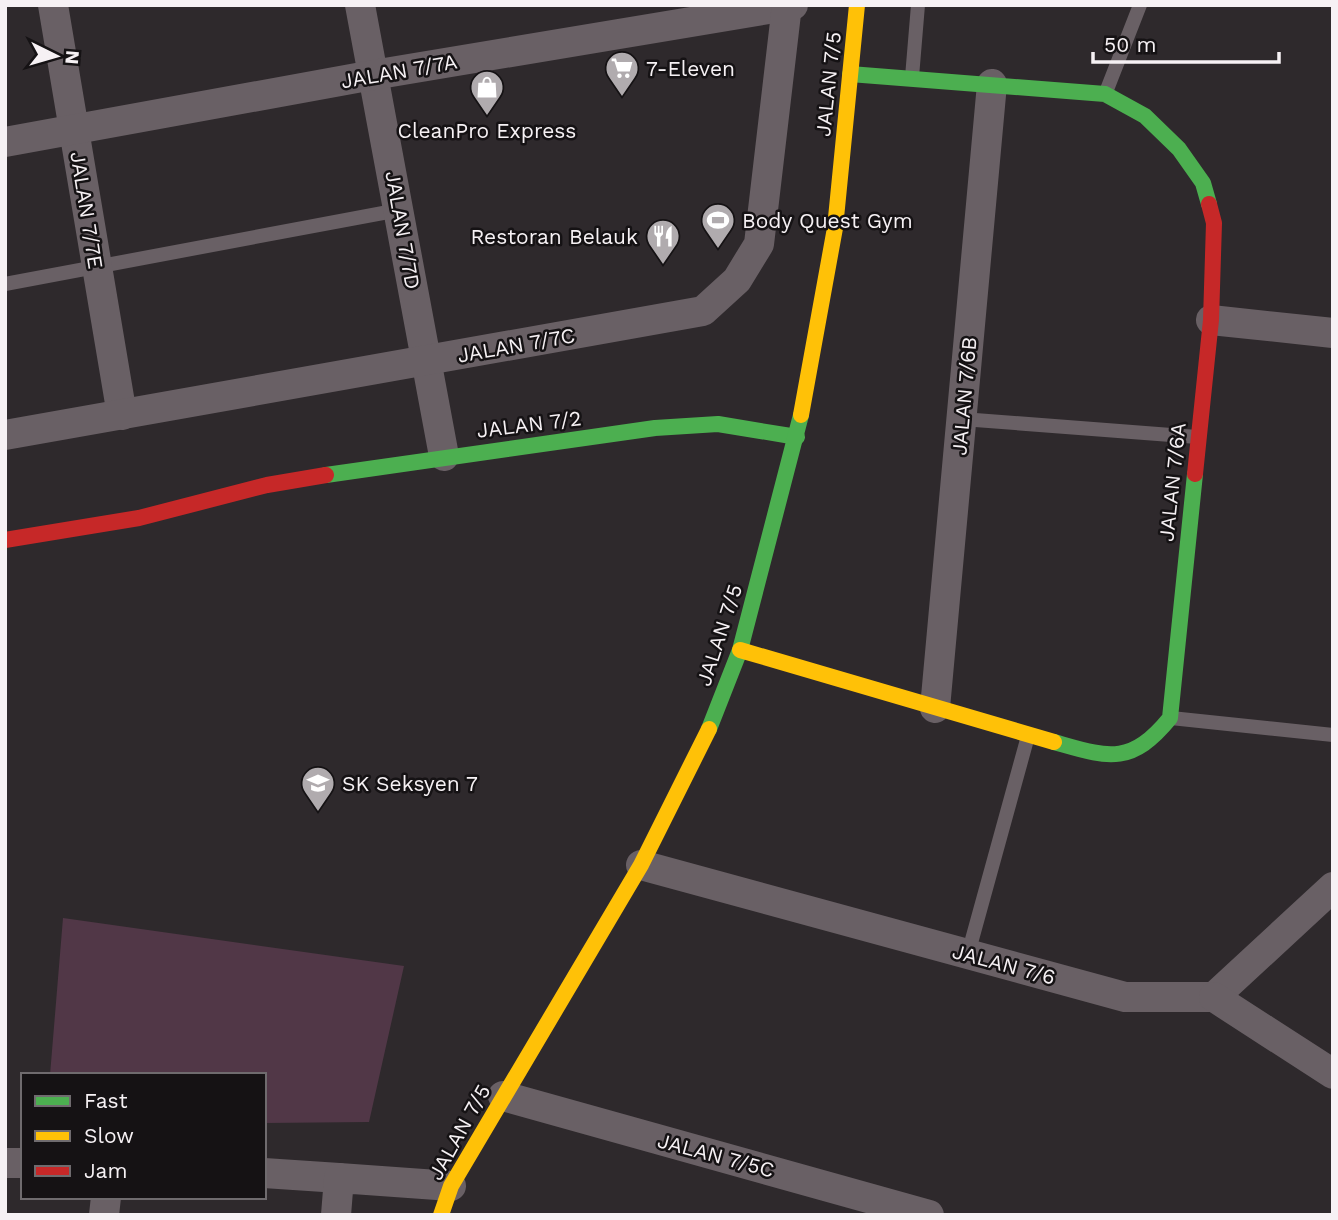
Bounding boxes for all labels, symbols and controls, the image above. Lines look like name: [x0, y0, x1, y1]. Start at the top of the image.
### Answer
north arrow: [21, 21, 91, 91]
scale bar: [1093, 21, 1278, 65]
street label: JALAN 7/5: [810, 30, 846, 138]
text: 50 m: [1104, 32, 1156, 57]
street label: JALAN 7/7A: [339, 48, 459, 94]
text: N: [60, 49, 85, 65]
supermarket icon: 7-Eleven: [603, 49, 641, 98]
place label: 7-Eleven: [646, 56, 735, 81]
shop icon: CleanPro Express: [468, 68, 506, 117]
place label: CleanPro Express: [398, 118, 576, 143]
street label: JALAN 7/7E: [65, 150, 109, 270]
street label: JALAN 7/7D: [380, 169, 426, 291]
sports icon: Body Quest Gym: [699, 201, 737, 250]
place label: Body Quest Gym: [742, 208, 913, 233]
restaurant icon: Restoran Belauk: [644, 217, 682, 266]
place label: Restoran Belauk: [470, 224, 638, 249]
street label: JALAN 7/7C: [455, 322, 577, 368]
street label: JALAN 7/6B: [946, 335, 982, 457]
street label: JALAN 7/2: [475, 405, 583, 443]
street label: JALAN 7/6A: [1153, 421, 1191, 543]
street label: JALAN 7/5: [691, 581, 747, 689]
school or university icon: SK Seksyen 7: [299, 764, 337, 813]
place label: SK Seksyen 7: [342, 771, 478, 796]
street label: JALAN 7/6: [950, 938, 1058, 990]
legend: [21, 1073, 266, 1199]
street label: JALAN 7/5: [423, 1080, 495, 1184]
text: Fast: [84, 1088, 128, 1113]
text: Slow: [84, 1123, 134, 1148]
street label: JALAN 7/5C: [655, 1127, 777, 1183]
text: Jam: [84, 1158, 127, 1183]

